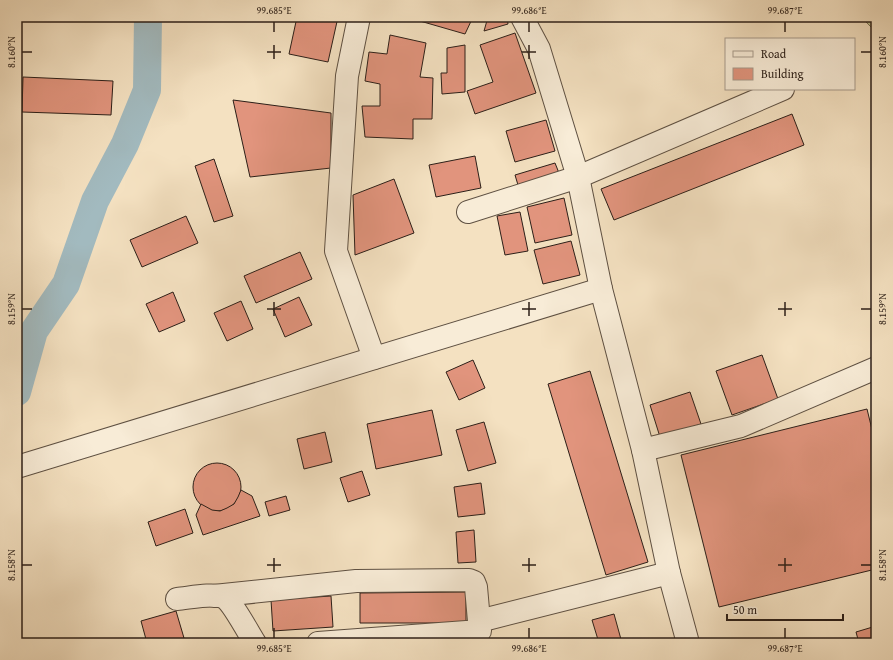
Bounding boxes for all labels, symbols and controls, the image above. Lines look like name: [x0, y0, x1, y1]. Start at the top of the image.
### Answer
text: 99.685°E: [256, 3, 292, 18]
text: 99.686°E: [511, 3, 547, 18]
text: 99.687°E: [767, 3, 803, 18]
text: 8.160°N: [4, 36, 19, 68]
text: 8.160°N: [875, 36, 890, 68]
legend: [725, 38, 855, 90]
text: Road: [761, 45, 787, 62]
text: Building: [761, 65, 804, 82]
text: 8.159°N: [4, 293, 19, 325]
text: 8.159°N: [875, 293, 890, 325]
text: 8.158°N: [4, 549, 19, 581]
text: 8.158°N: [875, 549, 890, 581]
scale bar: [727, 596, 843, 622]
text: 50 m: [733, 601, 757, 618]
text: 99.685°E: [256, 641, 292, 656]
text: 99.686°E: [511, 641, 547, 656]
text: 99.687°E: [767, 641, 803, 656]

